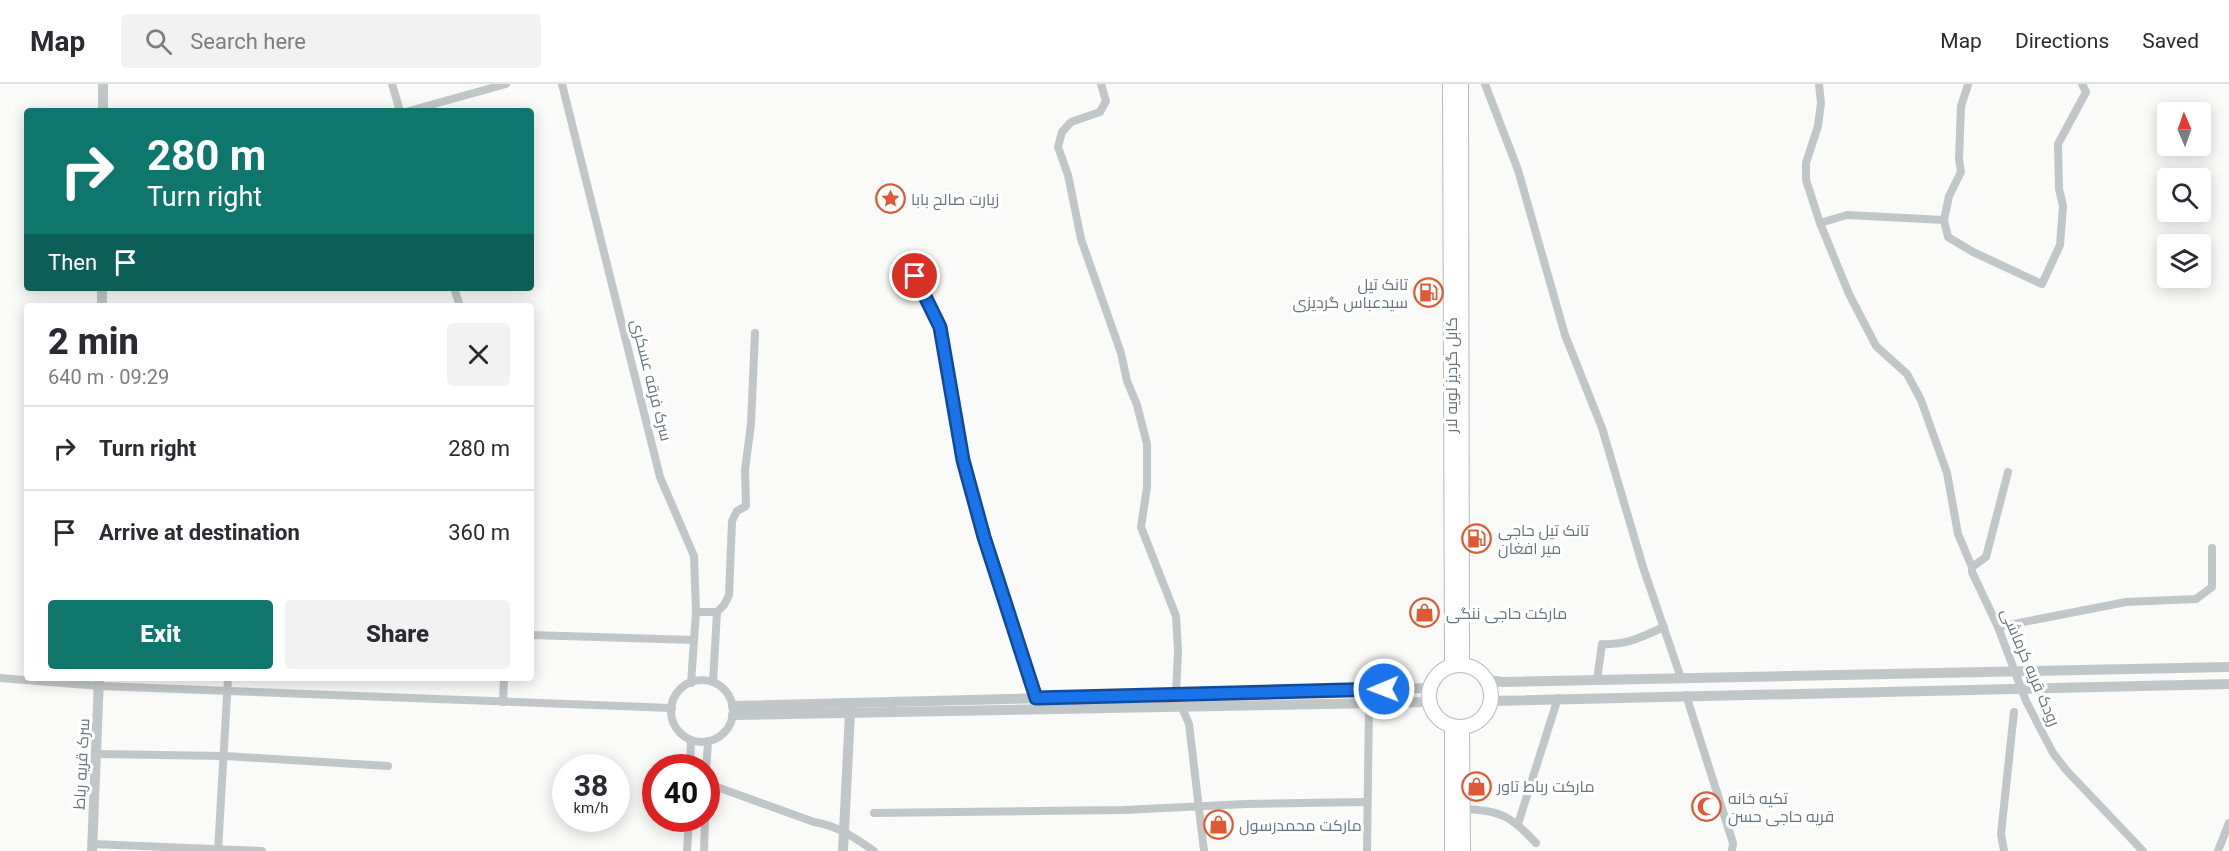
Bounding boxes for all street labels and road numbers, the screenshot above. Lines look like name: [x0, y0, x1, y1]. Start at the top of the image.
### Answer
street label: سرک فرقه عسکری: [626, 317, 676, 443]
street label: کابل گردیز لویه لار: [1442, 317, 1462, 434]
street label: رودک قریه کرماشی: [1996, 605, 2064, 729]
street label: سرک قریه رباط: [70, 718, 93, 810]

